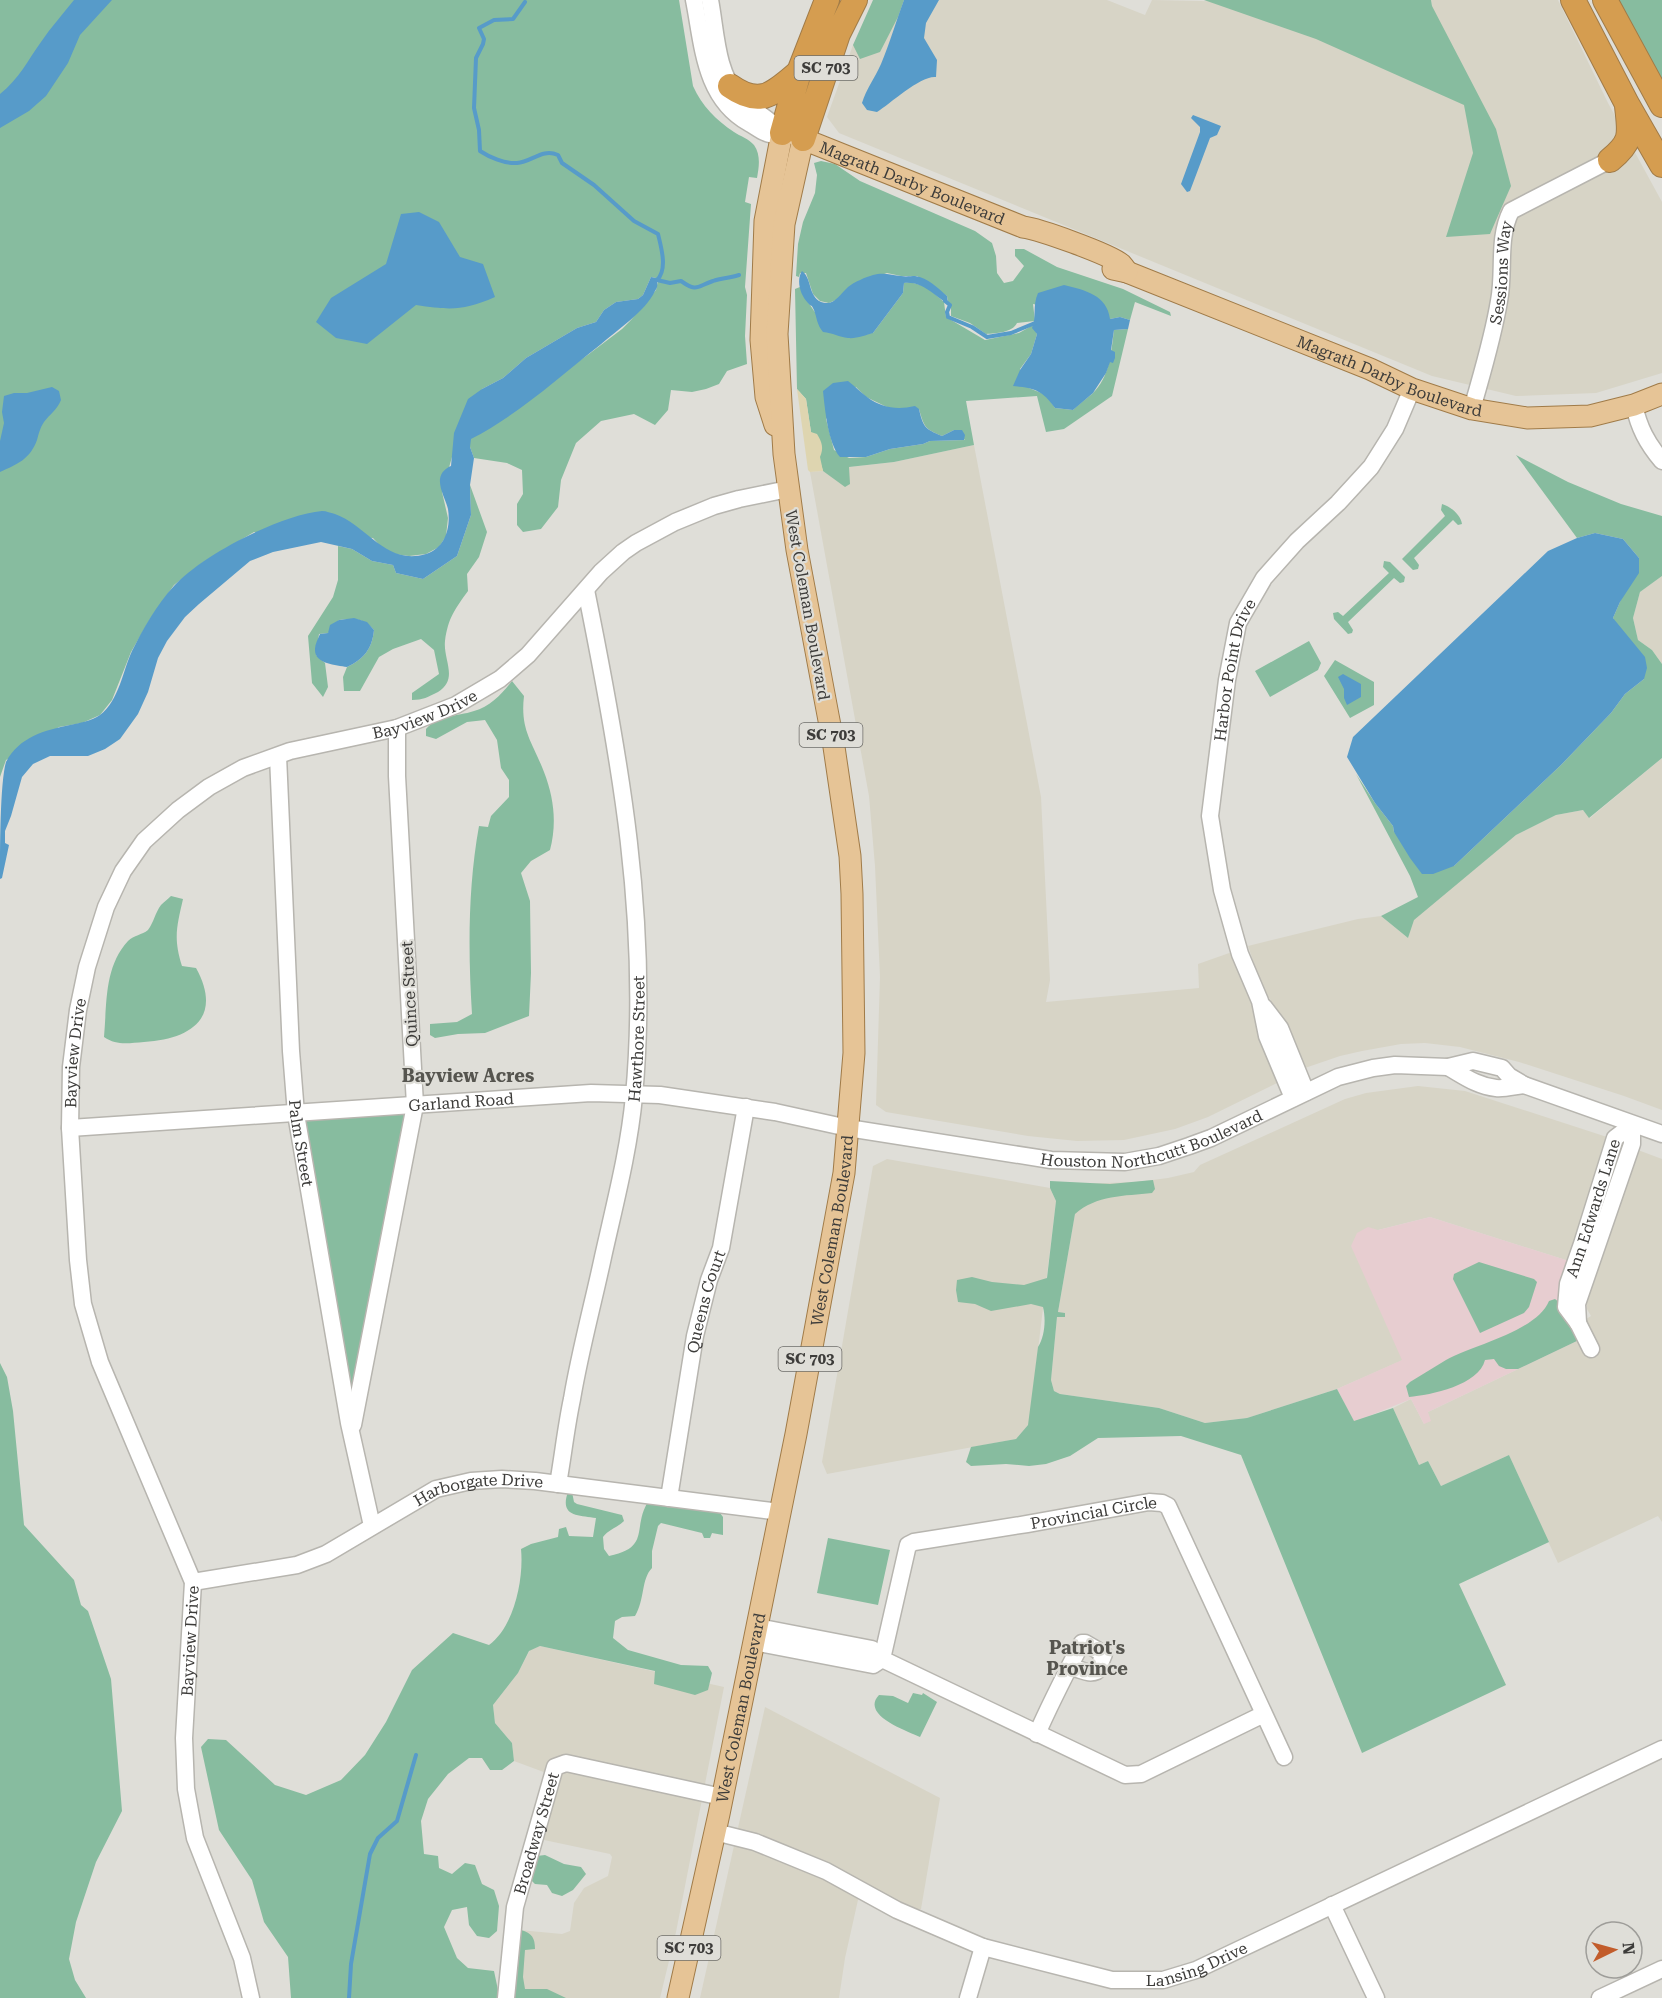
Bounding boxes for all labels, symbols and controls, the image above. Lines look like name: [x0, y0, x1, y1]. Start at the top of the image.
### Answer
road number: SC 703: [794, 56, 858, 80]
street label: Magrath Darby Boulevard: [817, 138, 1008, 229]
street label: Sessions Way: [1486, 218, 1517, 326]
street label: Magrath Darby Boulevard: [1294, 332, 1484, 421]
street label: West Coleman Boulevard: [781, 508, 834, 702]
street label: Harbor Point Drive: [1210, 595, 1260, 742]
street label: Bayview Drive: [371, 686, 481, 743]
road number: SC 703: [800, 723, 862, 747]
street label: Quince Street: [397, 941, 422, 1047]
street label: Hawthore Street: [624, 975, 648, 1103]
street label: Bayview Drive: [61, 996, 90, 1108]
district label: Bayview Acres: [402, 1065, 534, 1086]
street label: Garland Road: [408, 1089, 514, 1115]
street label: Palm Street: [285, 1099, 317, 1188]
street label: Houston Northcutt Boulevard: [1039, 1106, 1265, 1172]
street label: West Coleman Boulevard: [807, 1134, 857, 1328]
street label: Ann Edwards Lane: [1562, 1136, 1624, 1280]
street label: Queens Court: [683, 1247, 729, 1355]
road number: SC 703: [778, 1347, 842, 1371]
street label: Harborgate Drive: [410, 1470, 544, 1510]
street label: Provincial Circle: [1029, 1493, 1158, 1533]
street label: Bayview Drive: [177, 1585, 203, 1697]
street label: West Coleman Boulevard: [713, 1611, 770, 1804]
district label: Patriot's Province: [1046, 1637, 1128, 1679]
street label: Broadway Street: [510, 1770, 563, 1897]
north arrow: [1584, 1920, 1644, 1980]
road number: SC 703: [658, 1936, 720, 1960]
street label: Lansing Drive: [1146, 1938, 1250, 1990]
text: N: [1618, 1942, 1638, 1956]

